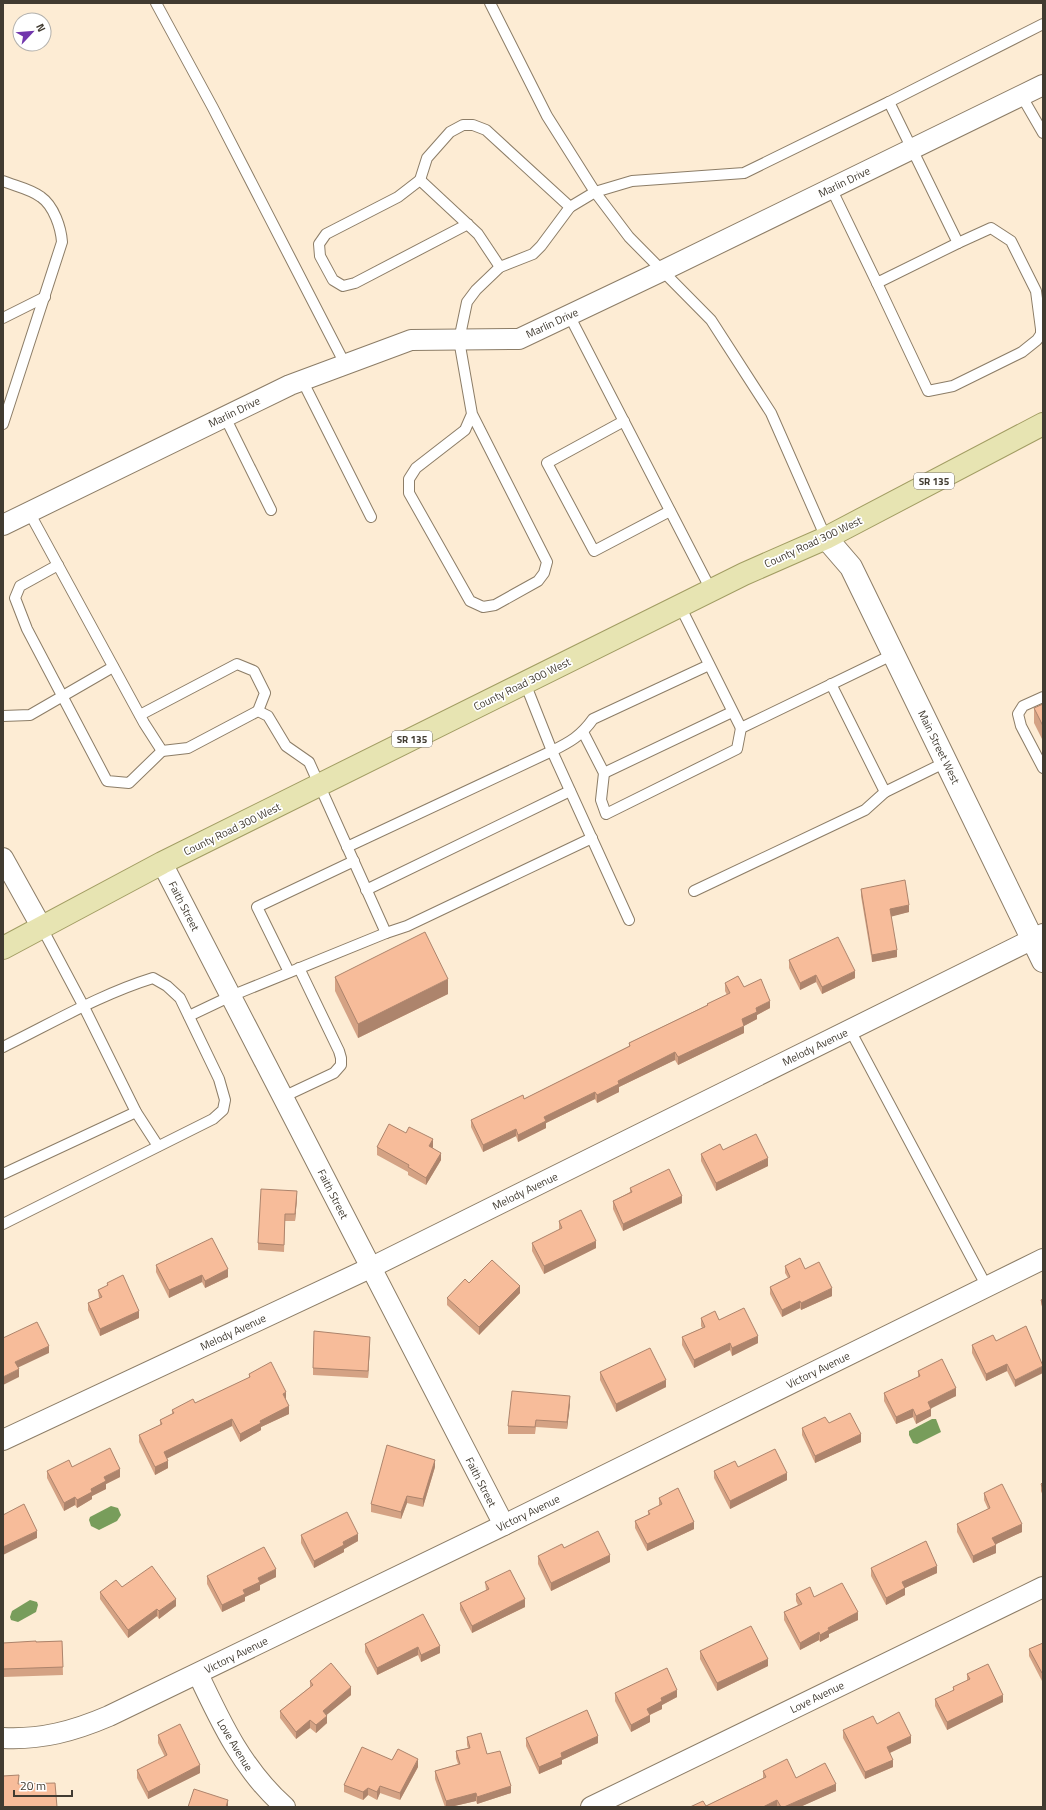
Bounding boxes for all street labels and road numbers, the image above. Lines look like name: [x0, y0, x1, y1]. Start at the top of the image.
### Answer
street label: Marlin Drive: [815, 162, 873, 201]
street label: Marlin Drive: [523, 304, 581, 342]
street label: Marlin Drive: [205, 392, 263, 431]
road number: SR 135: [914, 473, 954, 489]
street label: County Road 300 West: [761, 512, 865, 572]
street label: County Road 300 West: [471, 653, 573, 714]
street label: Main Street West: [914, 707, 964, 787]
road number: SR 135: [392, 731, 432, 747]
street label: County Road 300 West: [181, 798, 283, 859]
street label: Faith Street: [165, 878, 203, 934]
street label: Melody Avenue: [780, 1024, 851, 1070]
street label: Faith Street: [314, 1166, 352, 1222]
street label: Melody Avenue: [490, 1168, 561, 1214]
street label: Melody Avenue: [197, 1310, 269, 1354]
street label: Victory Avenue: [783, 1347, 853, 1392]
street label: Faith Street: [462, 1454, 500, 1510]
street label: Victory Avenue: [493, 1490, 563, 1535]
street label: Victory Avenue: [201, 1632, 271, 1677]
street label: Love Avenue: [787, 1677, 847, 1717]
street label: Love Avenue: [213, 1716, 257, 1775]

